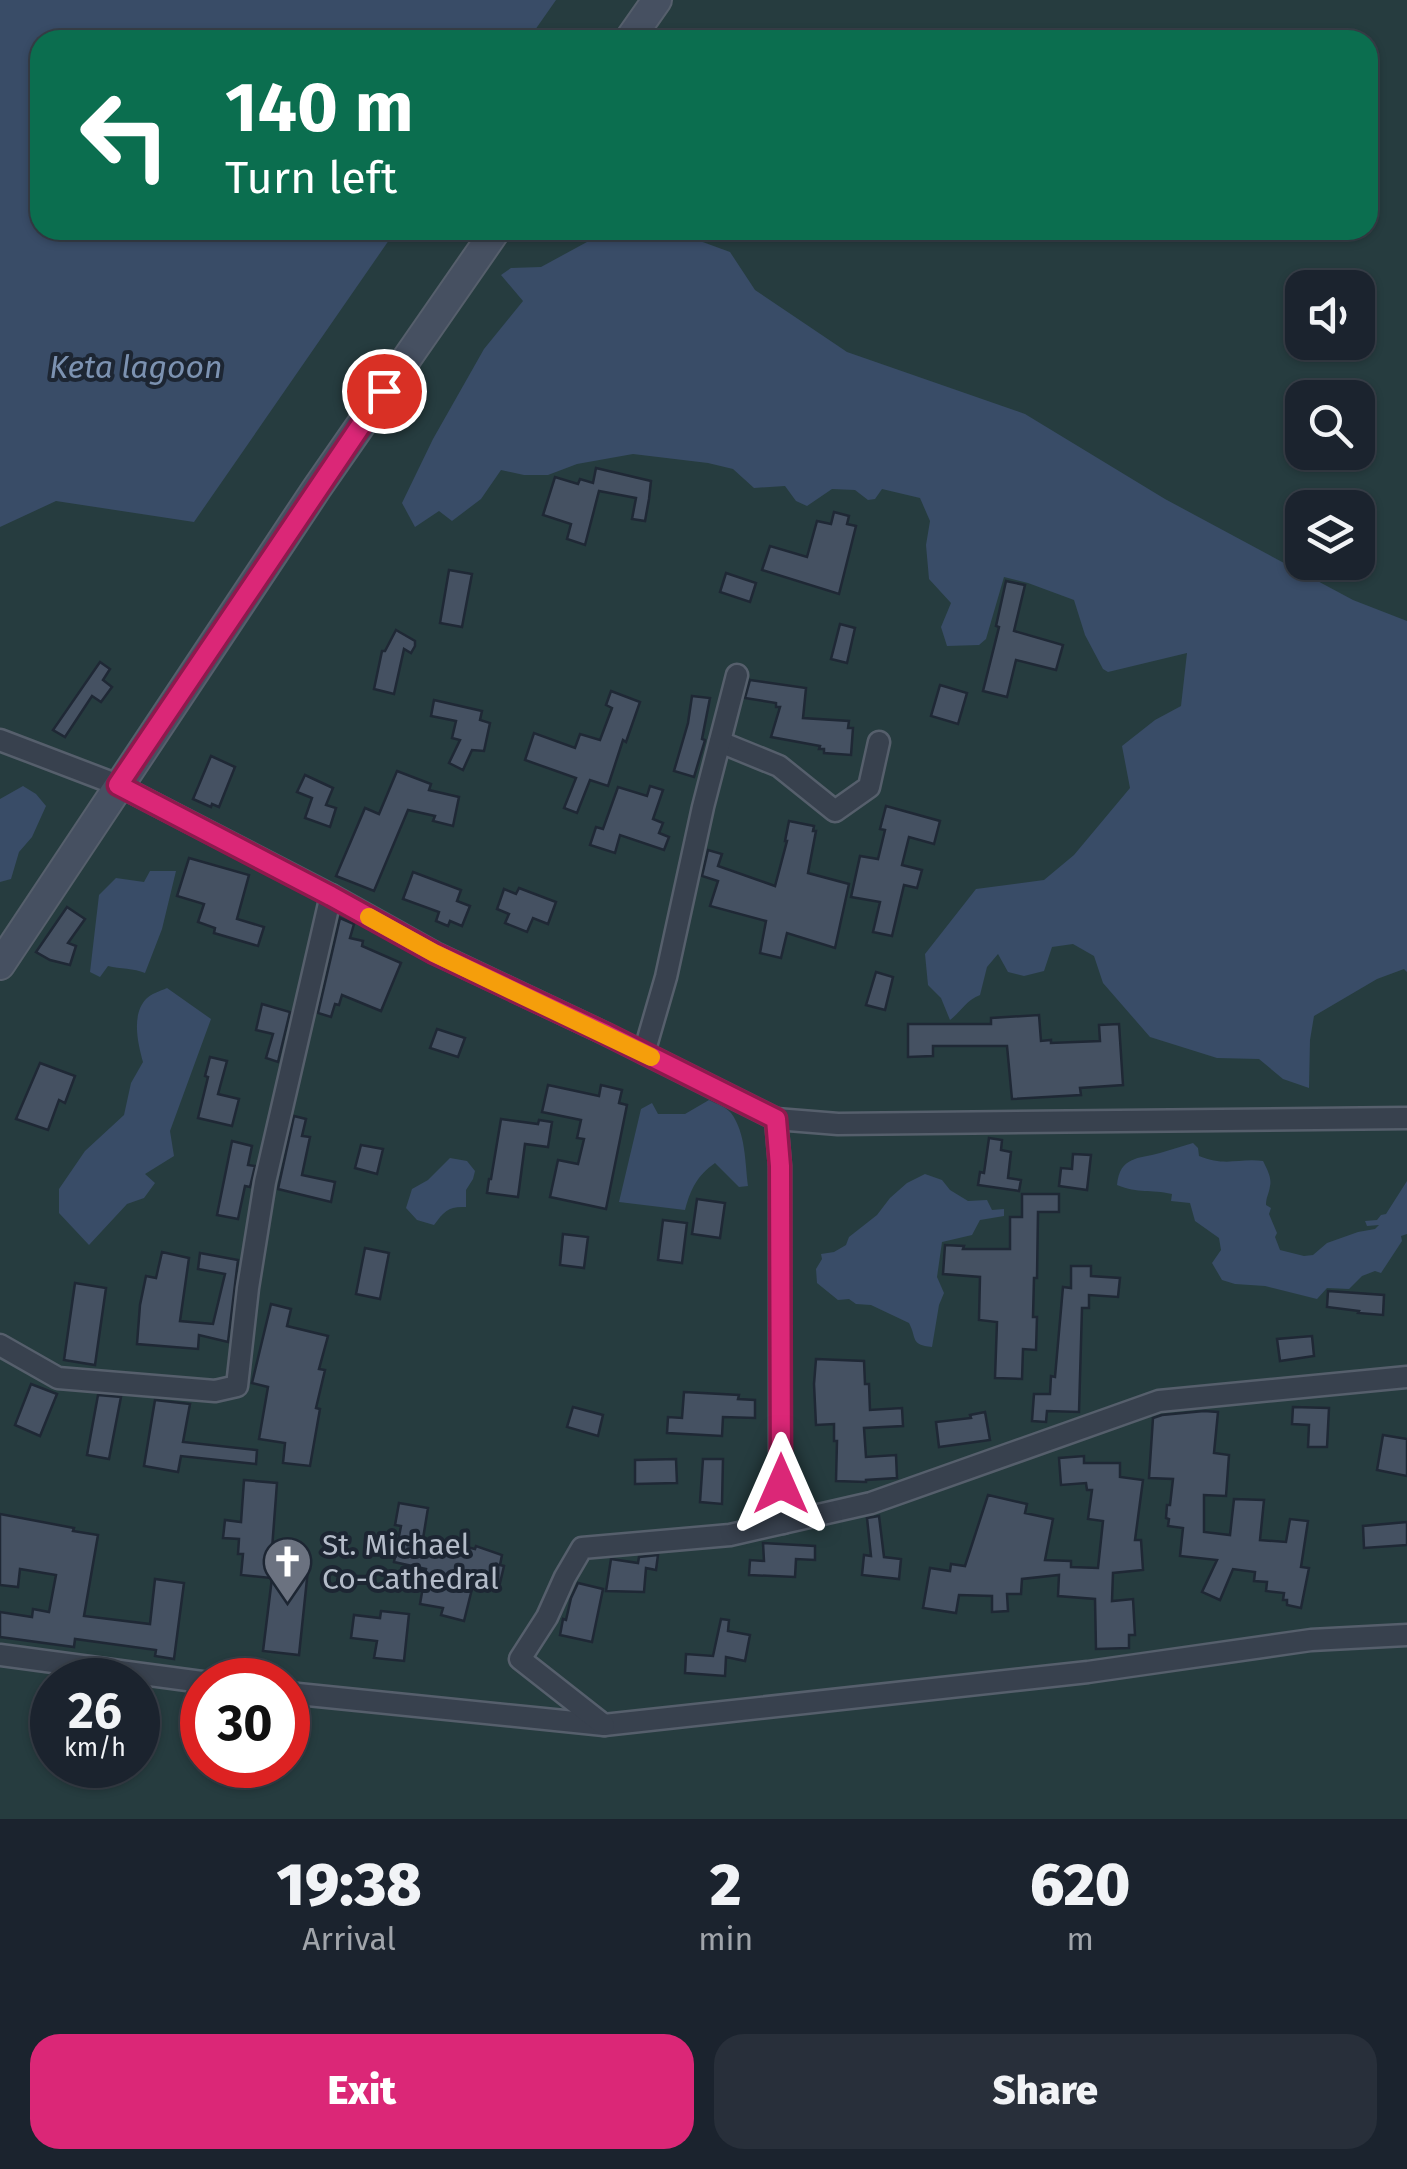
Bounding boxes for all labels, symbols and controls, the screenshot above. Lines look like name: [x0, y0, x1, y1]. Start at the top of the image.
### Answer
text: 140 m: [225, 66, 414, 150]
icon: left: [60, 70, 190, 200]
text: Turn left: [225, 151, 397, 205]
map controls: [1285, 270, 1375, 580]
button: sound: [1285, 270, 1375, 360]
water label: Keta lagoon: [49, 348, 223, 386]
pin: [342, 349, 427, 434]
icon: arrive: [357, 364, 412, 419]
button: search: [1285, 380, 1375, 470]
button: layers: [1285, 490, 1375, 580]
position arrow: [729, 1432, 833, 1536]
place label: St. Michael Co-Cathedral: [322, 1527, 499, 1597]
church icon: St. Michael Co-Cathedral: [261, 1536, 313, 1604]
speed limit sign: 30: [180, 1658, 310, 1788]
text: 26: [68, 1681, 122, 1741]
text: km/h: [64, 1733, 126, 1763]
text: 19:38: [277, 1849, 422, 1921]
text: 2: [710, 1849, 741, 1921]
text: 620: [1030, 1849, 1130, 1921]
text: Arrival: [302, 1920, 396, 1958]
text: min: [698, 1920, 753, 1958]
text: m: [1066, 1920, 1094, 1958]
button: Exit: [30, 2034, 694, 2149]
button: Share: [714, 2034, 1377, 2149]

